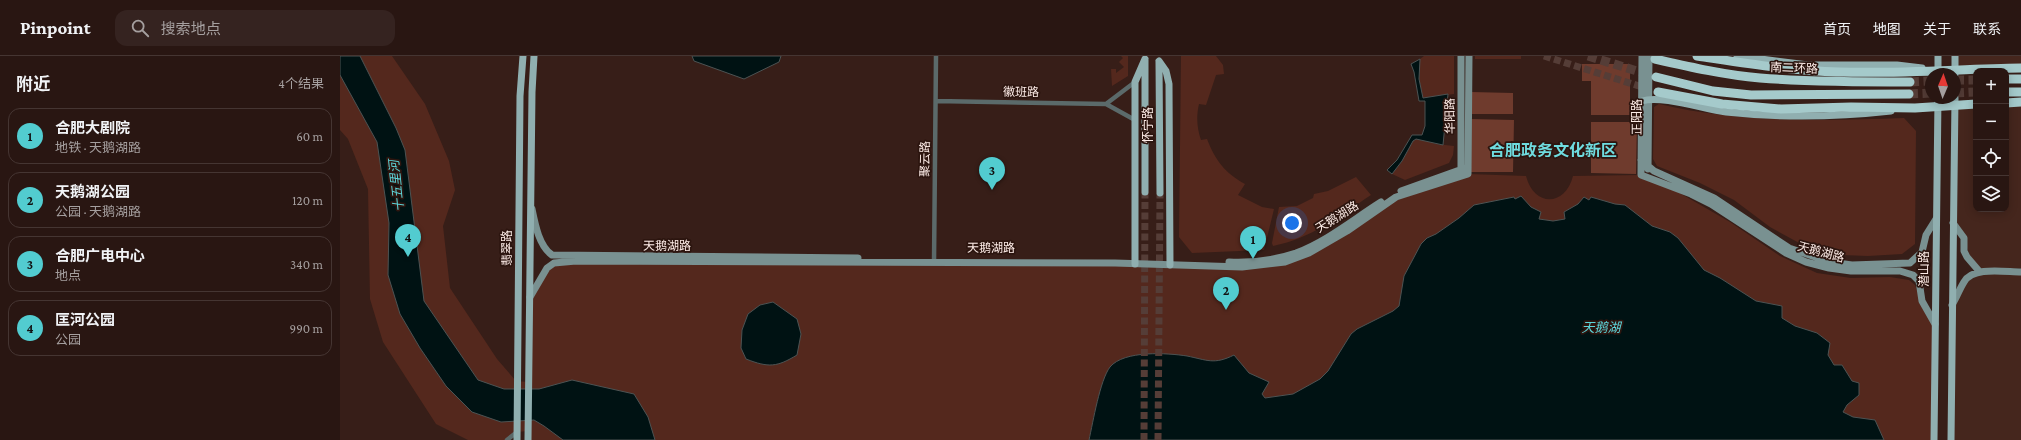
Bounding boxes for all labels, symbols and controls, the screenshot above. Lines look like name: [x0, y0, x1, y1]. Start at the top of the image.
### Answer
search box: [115, 10, 395, 46]
text: Pinpoint: [20, 17, 91, 38]
icon: search: [129, 17, 151, 39]
text: 搜索地点: [161, 21, 221, 37]
text: 首页: [1823, 21, 1851, 37]
text: 地图: [1873, 21, 1901, 37]
text: 关于: [1923, 21, 1951, 37]
text: 联系: [1973, 21, 2001, 37]
street label: 南二环路: [1770, 60, 1818, 76]
north arrow: [1925, 68, 1961, 104]
map controls: [1973, 68, 2009, 212]
button: +: [1973, 68, 2009, 104]
text: 附近: [16, 75, 50, 94]
text: 4个结果: [278, 76, 324, 91]
street label: 徽班路: [1003, 85, 1039, 99]
street label: 华阳路: [1443, 98, 1457, 134]
street label: 正阳路: [1630, 99, 1644, 135]
button: −: [1973, 104, 2009, 140]
street label: 怀宁路: [1141, 107, 1155, 143]
text: 合肥大剧院: [55, 120, 130, 136]
text: 1: [28, 129, 32, 144]
text: 60 m: [296, 129, 323, 144]
text: 地铁 · 天鹅湖路: [55, 140, 141, 155]
button: locate: [1973, 140, 2009, 176]
street label: 聚云路: [918, 141, 932, 177]
district label: 合肥政务文化新区: [1489, 141, 1617, 159]
water label: 十五里河: [386, 156, 407, 213]
pin: 3: [979, 157, 1005, 190]
button: layers: [1973, 176, 2009, 212]
text: 天鹅湖公园: [55, 184, 130, 200]
text: 2: [27, 193, 33, 208]
text: 120 m: [292, 193, 323, 208]
street label: 天鹅湖路: [1313, 198, 1361, 236]
text: 公园 · 天鹅湖路: [55, 204, 141, 219]
your location: [1282, 213, 1302, 233]
pin: 4: [395, 224, 421, 257]
pin: 1: [1240, 226, 1266, 259]
street label: 翡翠路: [500, 230, 514, 266]
street label: 天鹅湖路: [643, 239, 691, 253]
street label: 天鹅湖路: [1796, 239, 1846, 265]
street label: 天鹅湖路: [967, 241, 1015, 255]
text: 合肥广电中心: [55, 248, 145, 264]
street label: 潜山路: [1917, 251, 1931, 287]
text: 3: [27, 257, 33, 272]
text: 340 m: [290, 257, 323, 272]
text: 地点: [55, 268, 81, 283]
pin: 2: [1213, 277, 1239, 310]
text: 匡河公园: [55, 312, 115, 328]
water label: 天鹅湖: [1581, 320, 1622, 335]
text: 4: [26, 321, 34, 336]
text: 990 m: [290, 321, 323, 336]
text: 公园: [55, 332, 81, 347]

